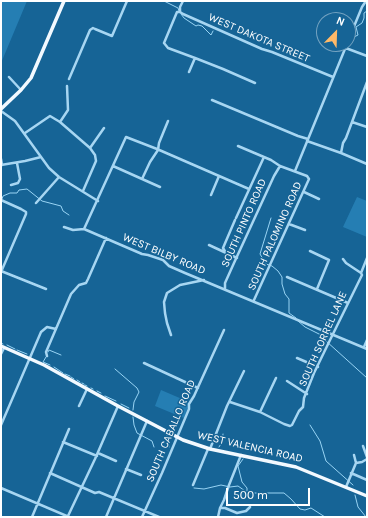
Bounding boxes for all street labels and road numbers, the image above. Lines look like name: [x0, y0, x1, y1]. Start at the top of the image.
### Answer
street label: WEST DAKOTA STREET: [206, 11, 312, 65]
street label: SOUTH PINTO ROAD: [219, 177, 269, 269]
street label: SOUTH PALOMINO ROAD: [245, 180, 305, 292]
street label: WEST BILBY ROAD: [121, 231, 207, 277]
street label: SOUTH SORREL LANE: [296, 289, 350, 389]
street label: SOUTH CABALLO ROAD: [143, 378, 199, 484]
street label: WEST VALENCIA ROAD: [196, 428, 304, 466]

